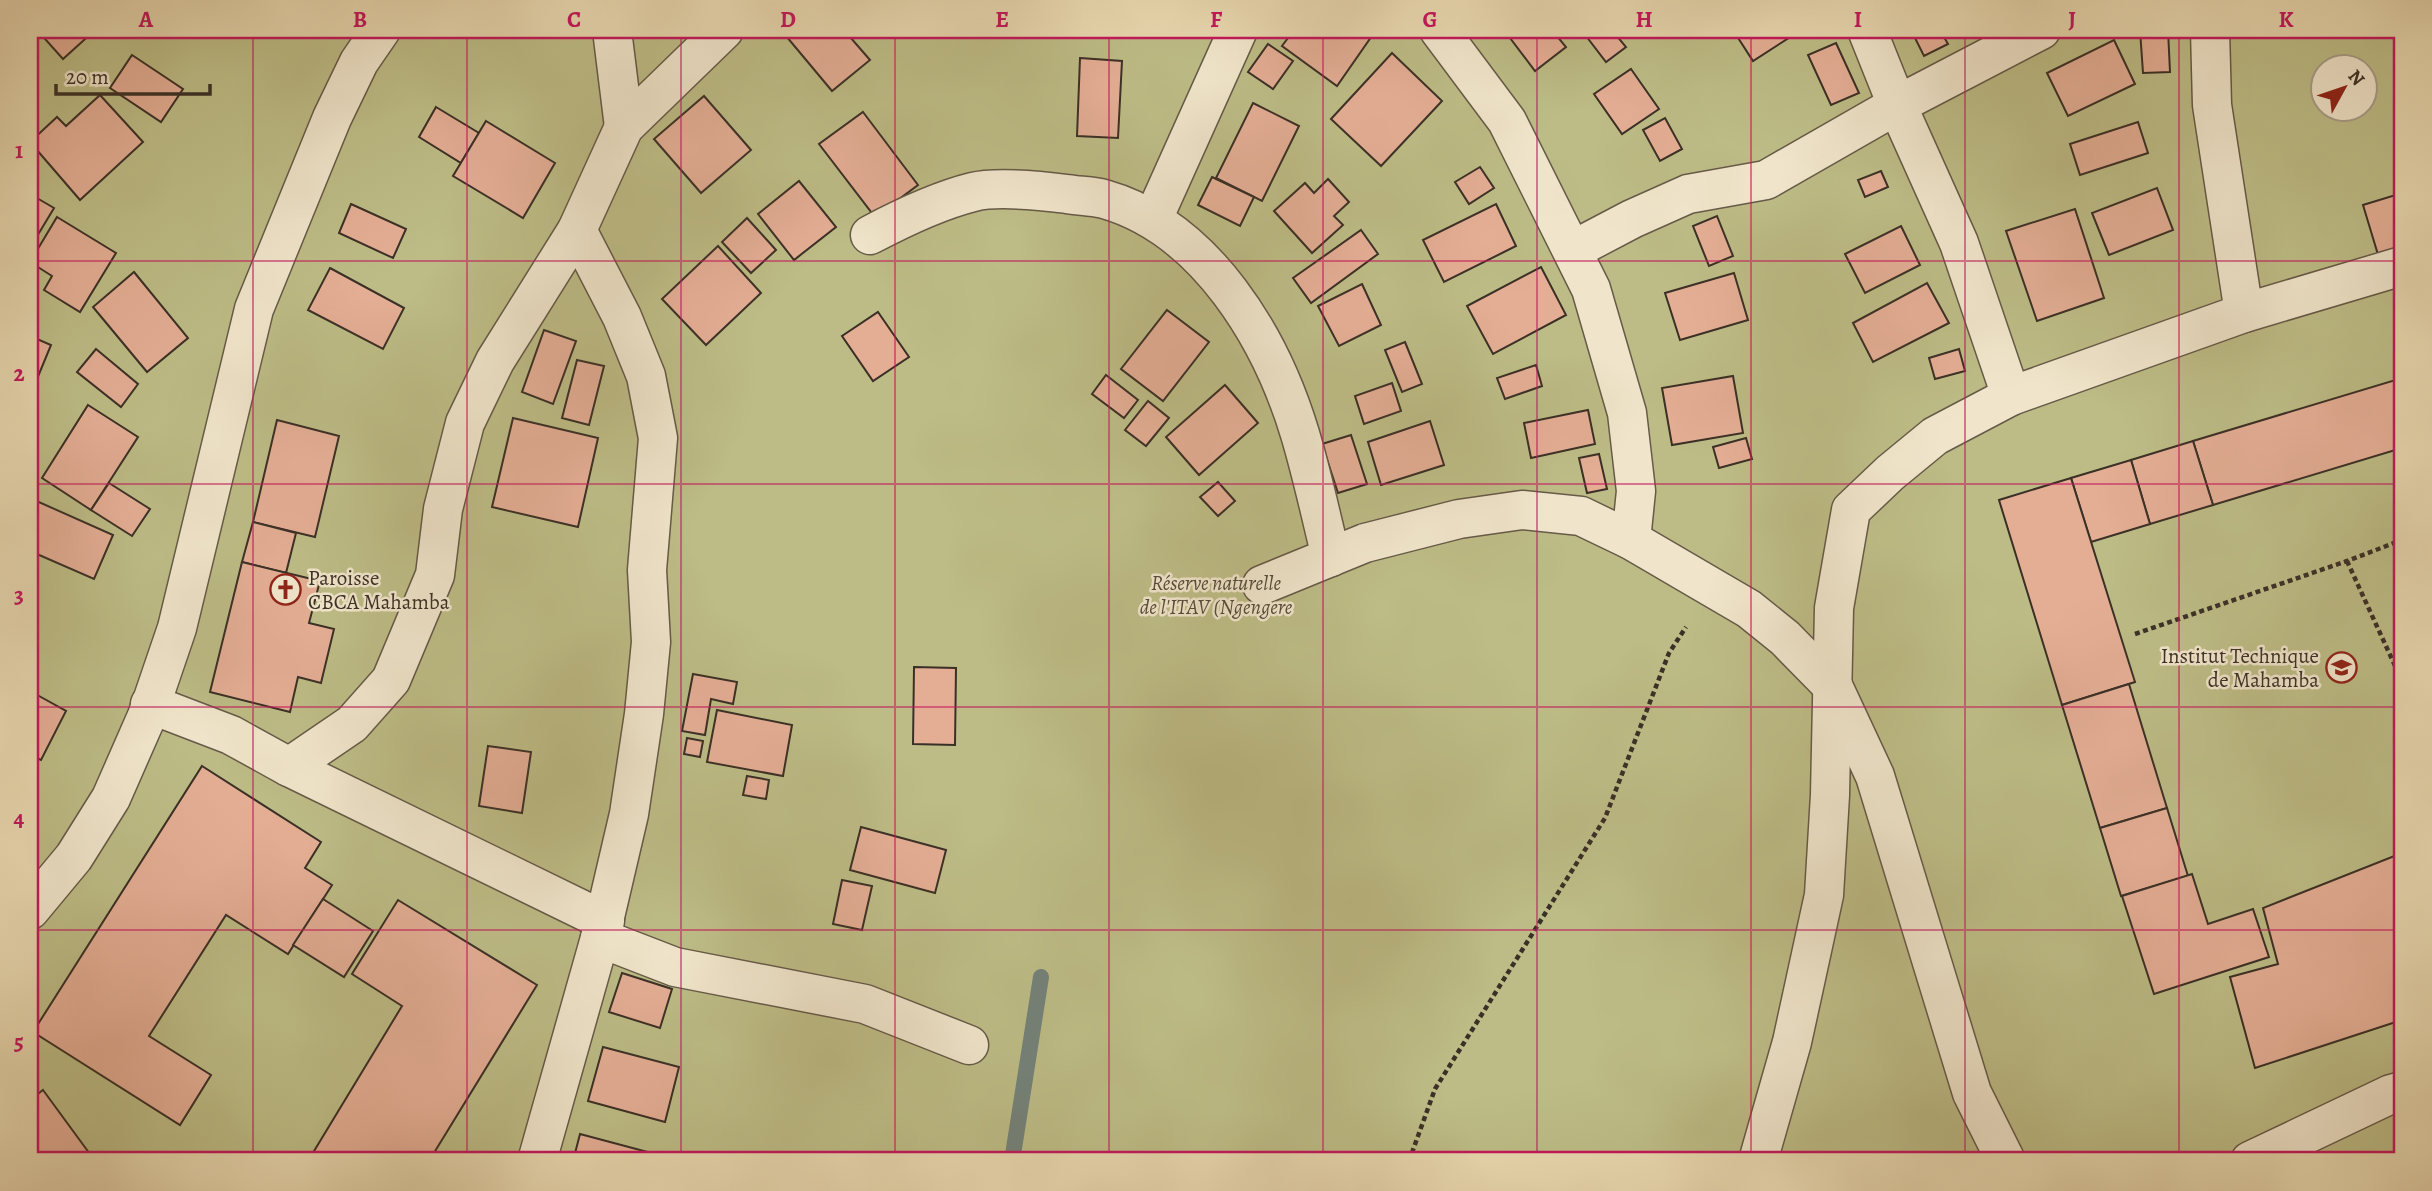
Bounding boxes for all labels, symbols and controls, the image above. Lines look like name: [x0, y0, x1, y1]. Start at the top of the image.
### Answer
text: A: [138, 4, 154, 35]
text: B: [353, 4, 367, 35]
text: C: [567, 4, 581, 35]
text: D: [780, 4, 796, 35]
text: E: [995, 4, 1009, 35]
text: F: [1210, 4, 1223, 35]
text: G: [1422, 4, 1438, 35]
text: H: [1635, 4, 1653, 35]
text: I: [1854, 4, 1862, 35]
text: J: [2068, 4, 2076, 35]
text: K: [2278, 4, 2294, 35]
scale bar: [56, 52, 210, 96]
north arrow: [2310, 52, 2380, 122]
text: 20 m: [66, 63, 109, 91]
text: N: [2342, 64, 2371, 91]
text: 1: [15, 135, 23, 166]
text: 2: [13, 358, 25, 389]
place label: Paroisse CBCA Mahamba: [308, 564, 450, 616]
park label: Réserve naturelle de l'ITAV (Ngengere: [1140, 569, 1293, 621]
church icon: Paroisse CBCA Mahamba: [268, 573, 302, 607]
text: 3: [14, 580, 24, 611]
place label: Institut Technique de Mahamba: [2161, 642, 2319, 694]
school or university icon: Institut Technique de Mahamba: [2325, 651, 2359, 685]
text: 4: [14, 803, 25, 834]
text: 5: [14, 1026, 24, 1057]

